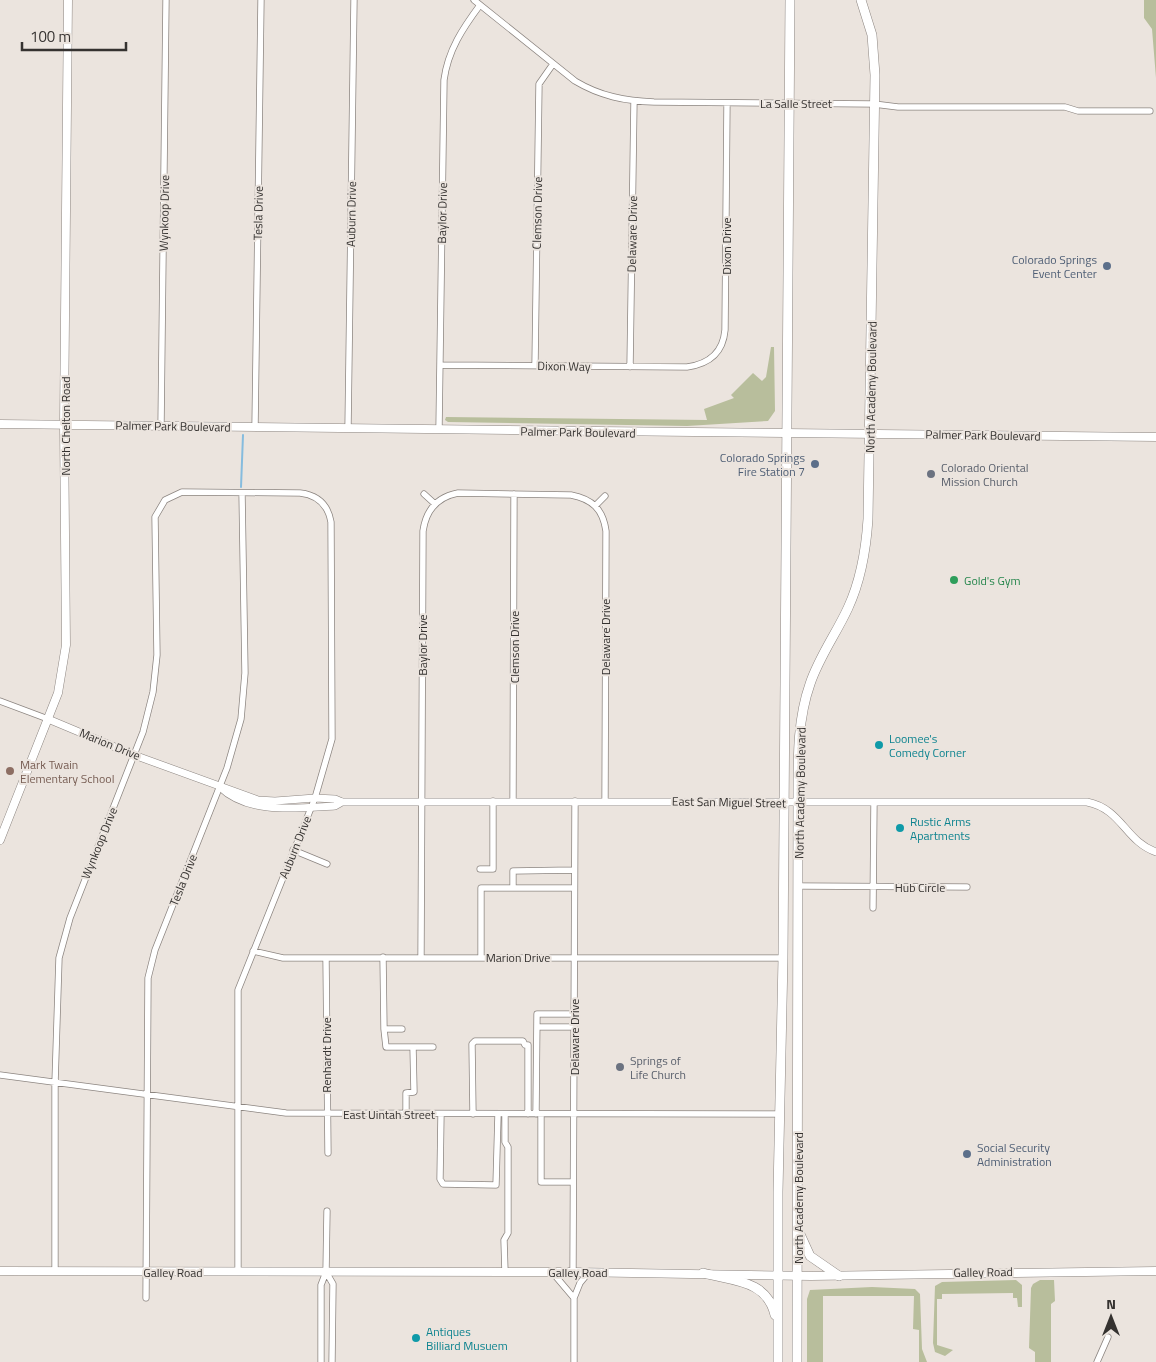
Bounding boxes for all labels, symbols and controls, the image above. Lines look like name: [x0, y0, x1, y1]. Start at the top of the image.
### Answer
scale bar: [22, 20, 126, 52]
text: 100 m: [30, 25, 71, 48]
street label: La Salle Street: [760, 94, 833, 113]
street label: Wynkoop Drive: [154, 175, 174, 251]
street label: Clemson Drive: [527, 177, 547, 249]
street label: Auburn Drive: [341, 181, 361, 247]
street label: Baylor Drive: [432, 182, 452, 244]
street label: Tesla Drive: [248, 186, 268, 240]
street label: Delaware Drive: [622, 196, 642, 272]
street label: Dixon Drive: [717, 217, 736, 275]
place label: Colorado Springs Event Center: [1012, 250, 1097, 283]
marker: Colorado Springs Event Center: [1101, 260, 1113, 272]
street label: North Academy Boulevard: [860, 321, 882, 453]
street label: Dixon Way: [537, 356, 591, 376]
street label: North Chelton Road: [56, 376, 75, 476]
street label: Palmer Park Boulevard: [115, 415, 231, 437]
street label: Palmer Park Boulevard: [520, 421, 636, 443]
street label: Palmer Park Boulevard: [925, 424, 1041, 446]
place label: Colorado Springs Fire Station 7: [720, 448, 805, 481]
marker: Colorado Springs Fire Station 7: [809, 458, 821, 470]
place label: Colorado Oriental Mission Church: [941, 458, 1029, 491]
marker: Colorado Oriental Mission Church: [925, 468, 937, 480]
place label: Gold's Gym: [964, 571, 1021, 590]
marker: Gold's Gym: [948, 574, 960, 586]
street label: Delaware Drive: [596, 599, 615, 675]
street label: Clemson Drive: [505, 611, 524, 683]
street label: Baylor Drive: [413, 614, 432, 676]
street label: Marion Drive: [77, 723, 143, 765]
street label: North Academy Boulevard: [789, 727, 811, 859]
place label: Loomee's Comedy Corner: [889, 729, 966, 762]
marker: Loomee's Comedy Corner: [873, 739, 885, 751]
place label: Mark Twain Elementary School: [20, 755, 114, 788]
marker: Mark Twain Elementary School: [4, 765, 16, 777]
street label: East San Miguel Street: [672, 792, 787, 813]
street label: Wynkoop Drive: [76, 804, 122, 882]
place label: Rustic Arms Apartments: [910, 812, 971, 845]
street label: Auburn Drive: [274, 813, 316, 881]
marker: Rustic Arms Apartments: [894, 822, 906, 834]
street label: Tesla Drive: [164, 851, 202, 909]
street label: Hub Circle: [895, 878, 945, 897]
street label: Marion Drive: [486, 948, 550, 967]
street label: Delaware Drive: [565, 999, 584, 1075]
street label: Renhardt Drive: [317, 1017, 336, 1093]
place label: Springs of Life Church: [630, 1051, 686, 1084]
marker: Springs of Life Church: [614, 1061, 626, 1073]
street label: East Uintah Street: [343, 1105, 436, 1124]
street label: North Academy Boulevard: [789, 1132, 808, 1264]
place label: Social Security Administration: [977, 1138, 1052, 1171]
marker: Social Security Administration: [961, 1148, 973, 1160]
street label: Galley Road: [953, 1262, 1013, 1282]
street label: Galley Road: [143, 1263, 203, 1282]
street label: Galley Road: [548, 1263, 608, 1282]
north arrow: [1086, 1292, 1136, 1342]
text: N: [1106, 1293, 1116, 1314]
place label: Antiques Billiard Musuem: [426, 1322, 508, 1355]
marker: Antiques Billiard Musuem: [410, 1332, 422, 1344]

